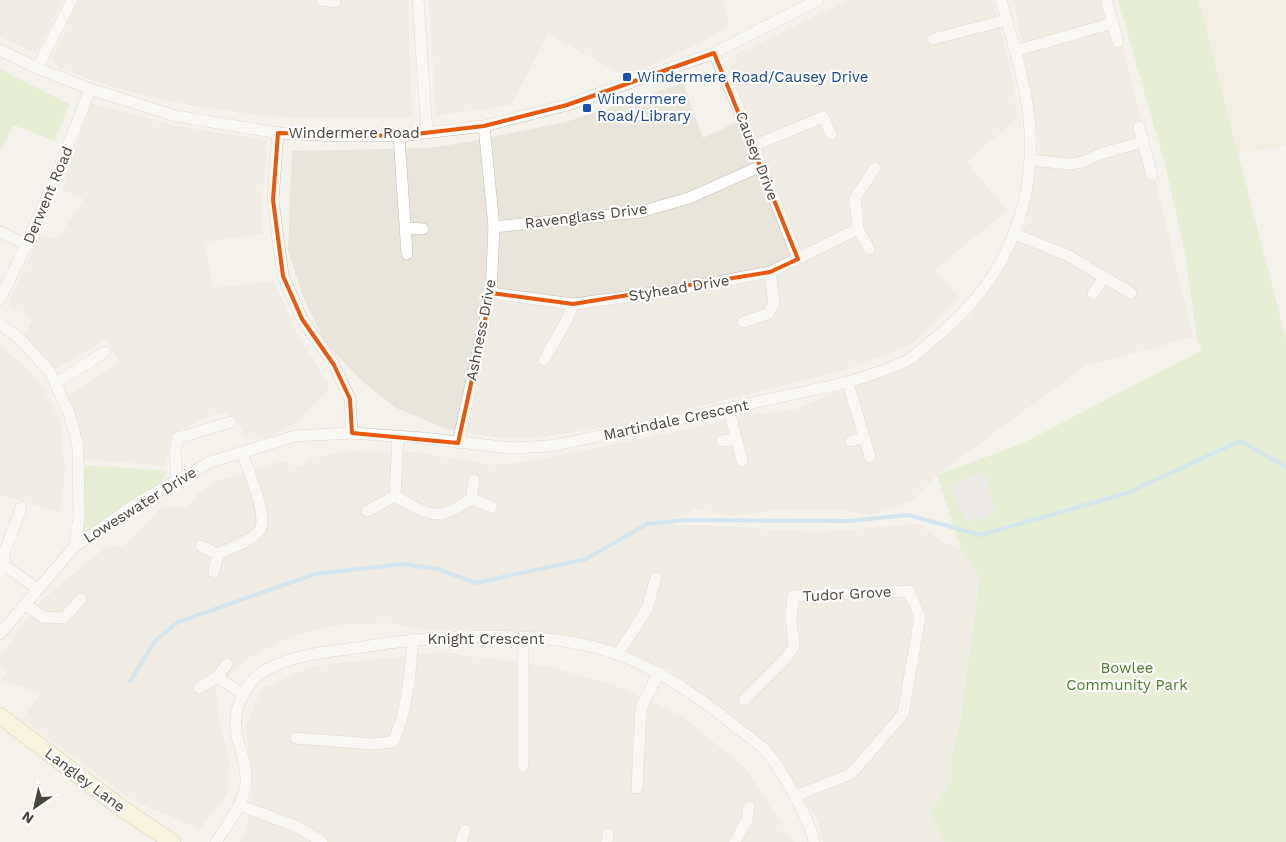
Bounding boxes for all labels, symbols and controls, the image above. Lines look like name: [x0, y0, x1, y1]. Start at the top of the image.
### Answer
place label: Windermere Road/Causey Drive: [637, 68, 868, 86]
marker: Windermere Road/Causey Drive: [621, 71, 633, 83]
place label: Windermere Road/Library: [597, 90, 691, 125]
marker: Windermere Road/Library: [581, 102, 593, 114]
street label: Causey Drive: [732, 109, 782, 203]
street label: Windermere Road: [288, 124, 420, 142]
street label: Derwent Road: [19, 144, 77, 246]
street label: Ravenglass Drive: [524, 200, 648, 232]
street label: Styhead Drive: [627, 271, 731, 305]
street label: Ashness Drive: [462, 278, 500, 382]
street label: Martindale Crescent: [602, 396, 751, 444]
street label: Loweswater Drive: [80, 463, 200, 547]
street label: Tudor Grove: [802, 583, 892, 605]
street label: Knight Crescent: [428, 630, 545, 648]
park label: Bowlee Community Park: [1066, 659, 1188, 694]
street label: Langley Lane: [41, 744, 129, 816]
north arrow: [10, 782, 60, 832]
text: N: [19, 808, 37, 827]

